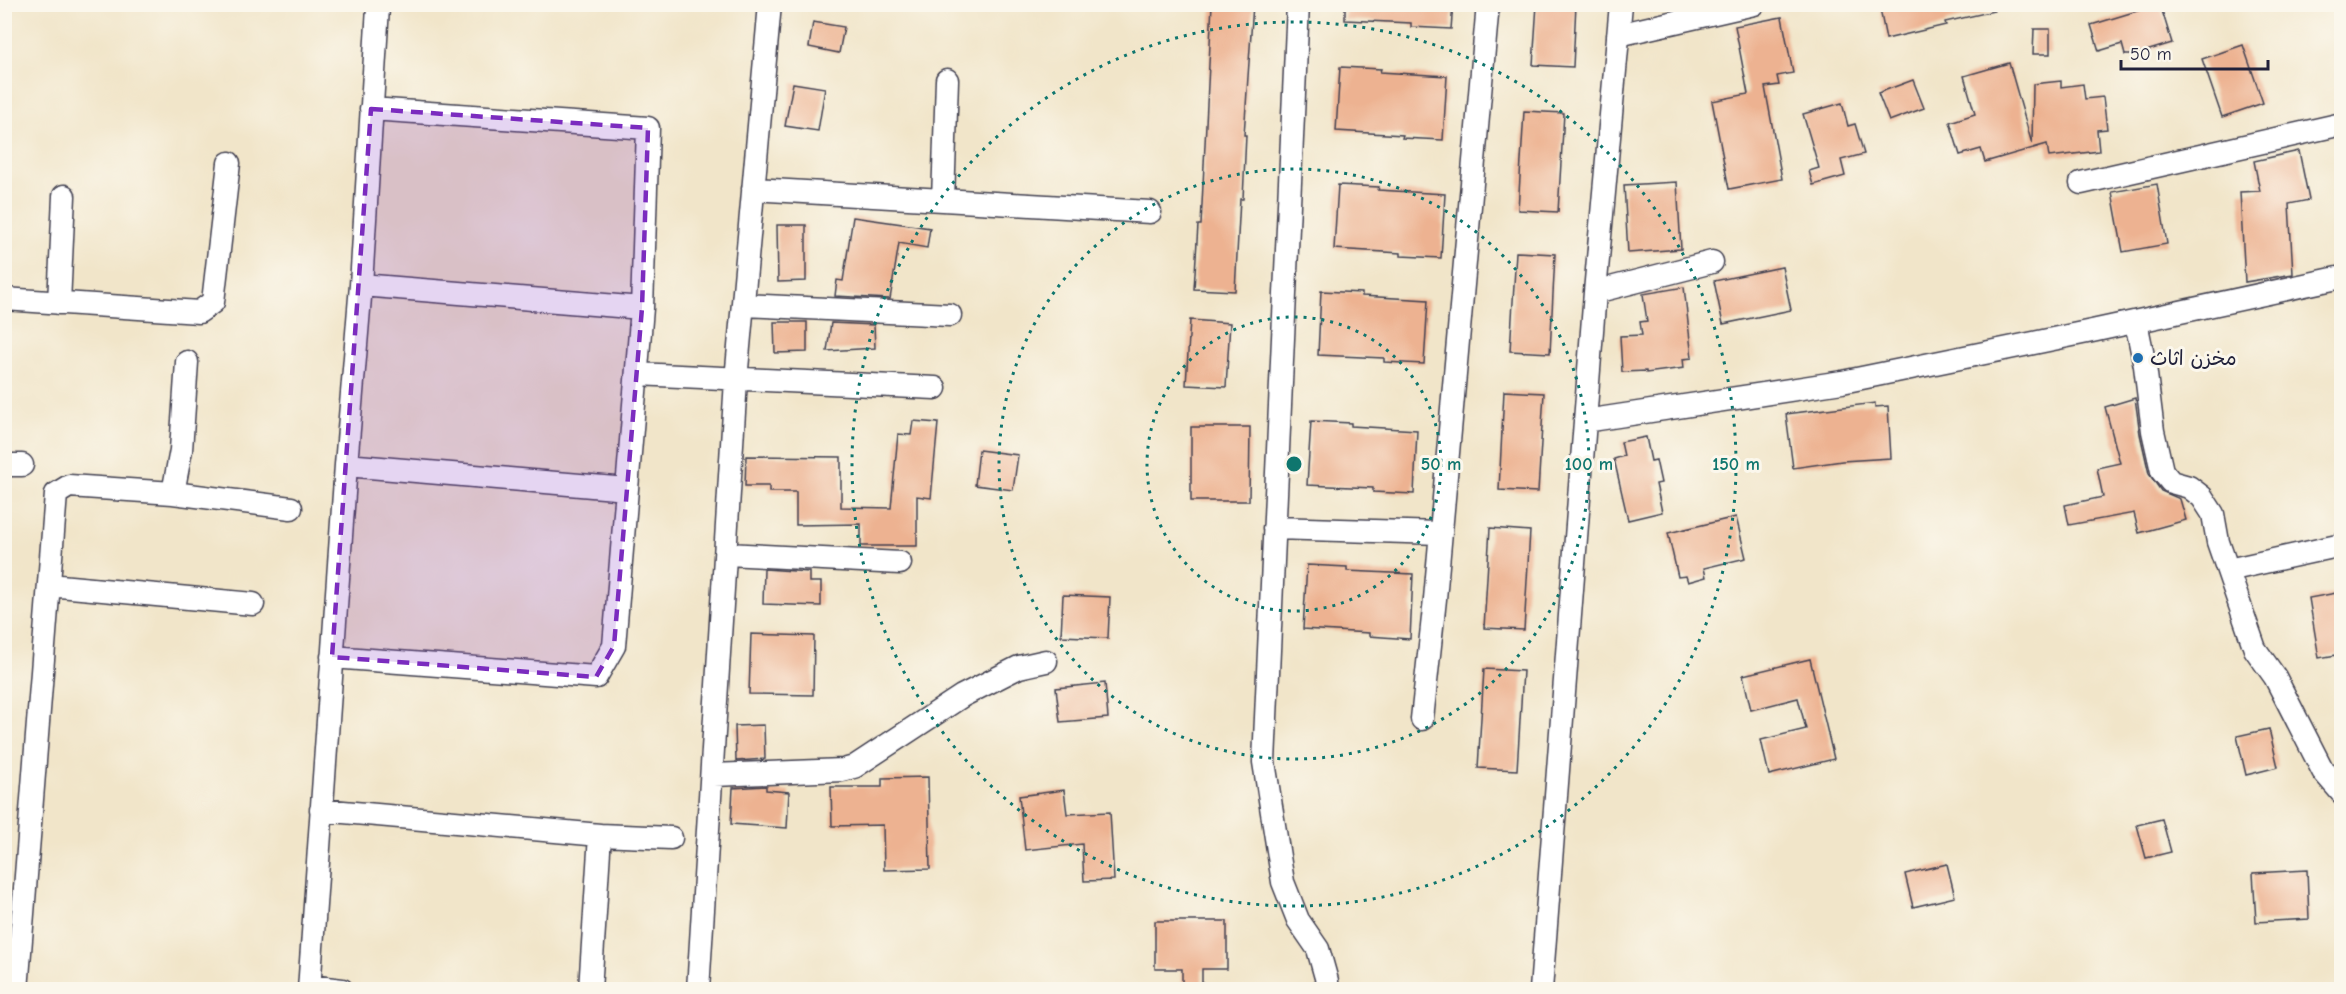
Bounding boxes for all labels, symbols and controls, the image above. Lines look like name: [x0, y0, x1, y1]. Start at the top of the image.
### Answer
scale bar: [2121, 33, 2268, 71]
text: 50 m: [2130, 44, 2172, 65]
place label: مخزن اثاث: [2150, 347, 2237, 370]
marker: مخزن اثاث: [2131, 351, 2145, 365]
centre of rings: [1284, 454, 1304, 474]
text: 50 m: [1421, 454, 1461, 475]
text: 100 m: [1565, 454, 1613, 475]
text: 150 m: [1712, 454, 1760, 475]

